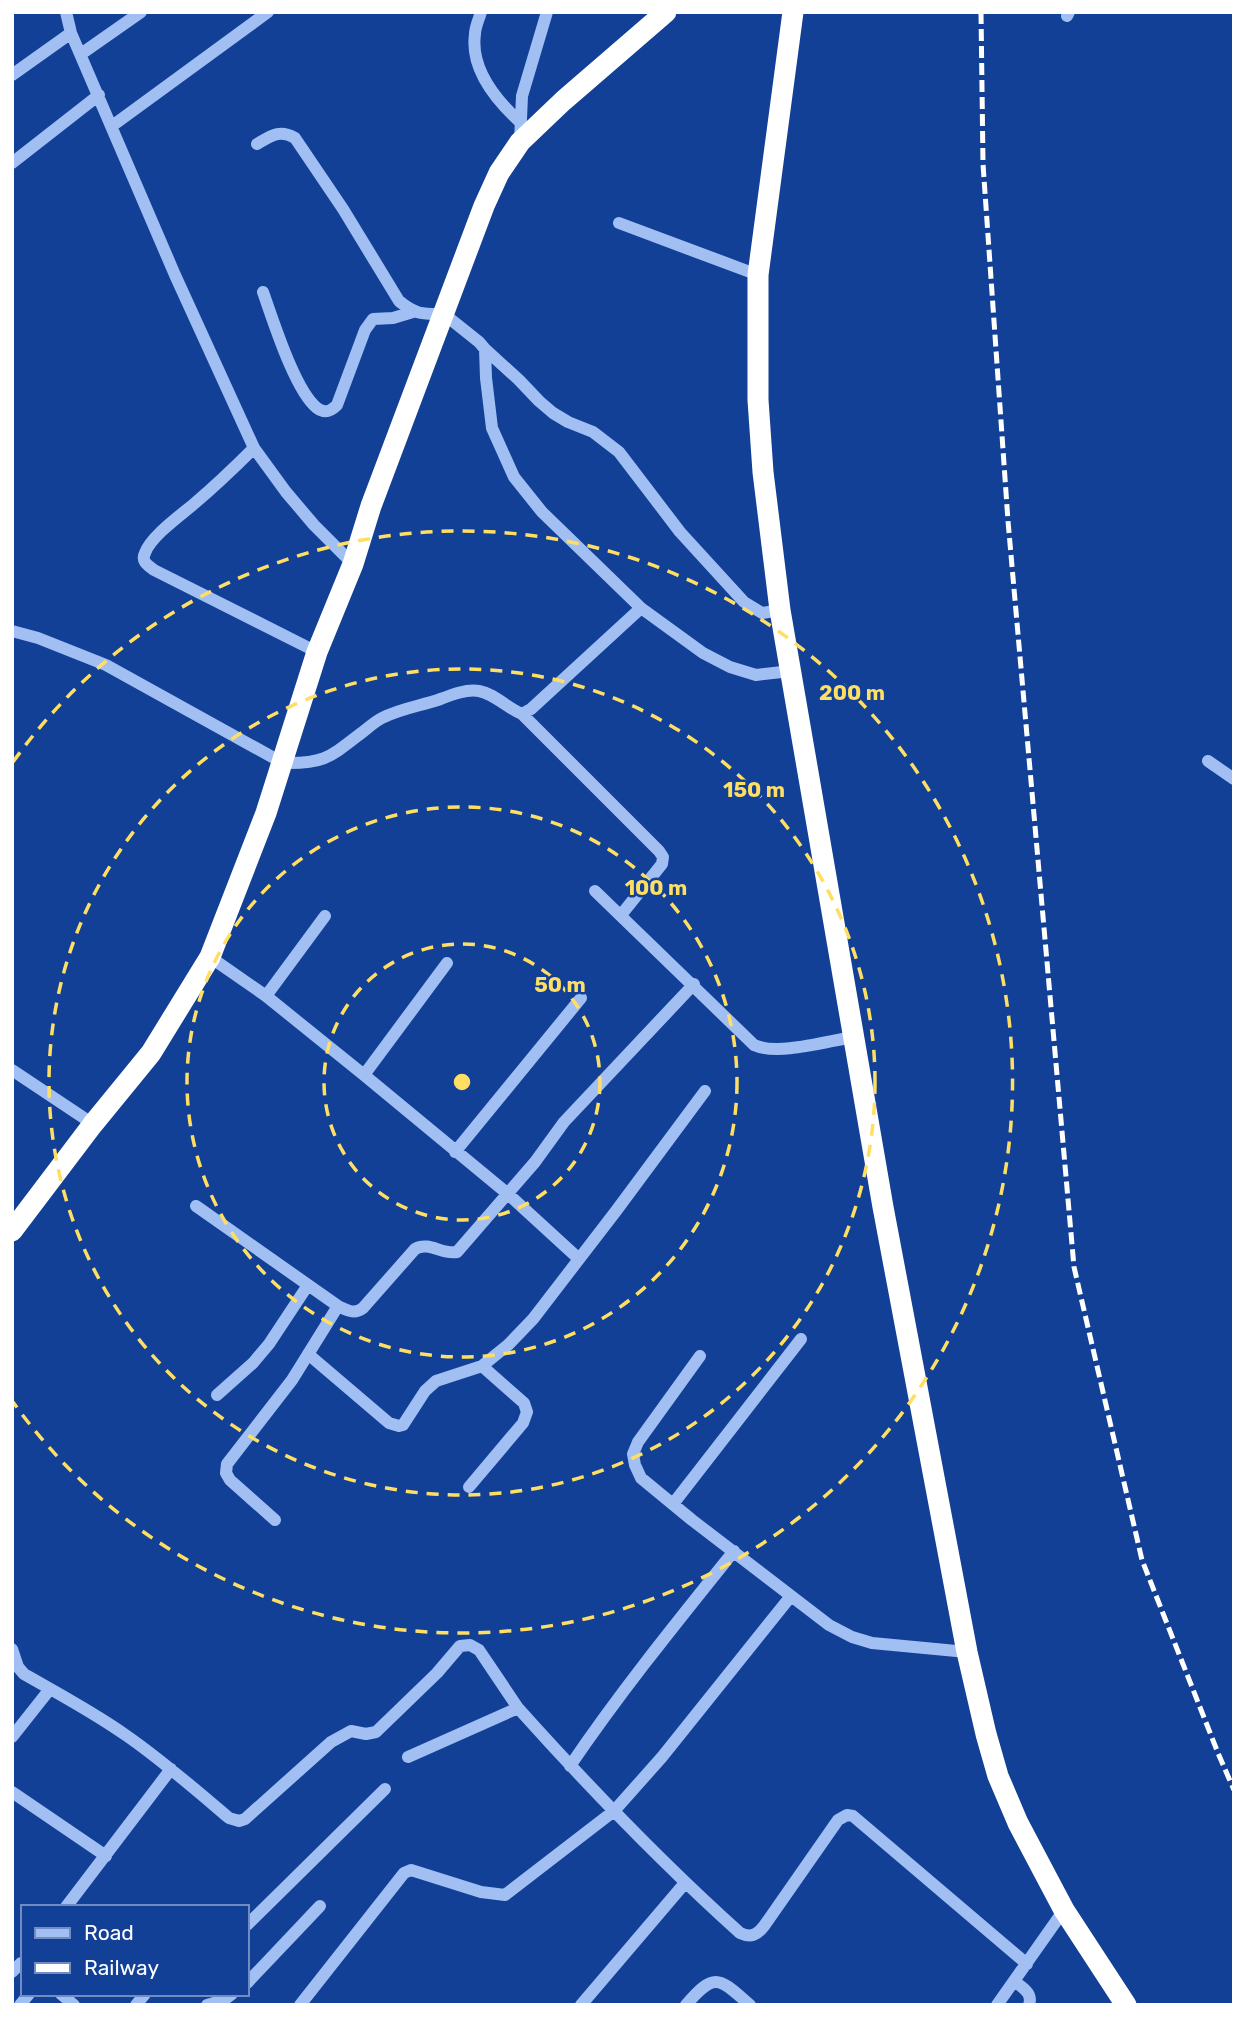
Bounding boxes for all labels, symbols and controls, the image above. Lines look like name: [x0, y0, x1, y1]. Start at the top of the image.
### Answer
text: 200 m: [819, 680, 885, 705]
text: 150 m: [723, 777, 785, 802]
text: 100 m: [625, 875, 687, 900]
text: 50 m: [534, 972, 586, 997]
centre of rings: [450, 1070, 474, 1094]
legend: [21, 1905, 248, 1996]
text: Road: [84, 1920, 134, 1945]
text: Railway: [84, 1955, 159, 1980]

